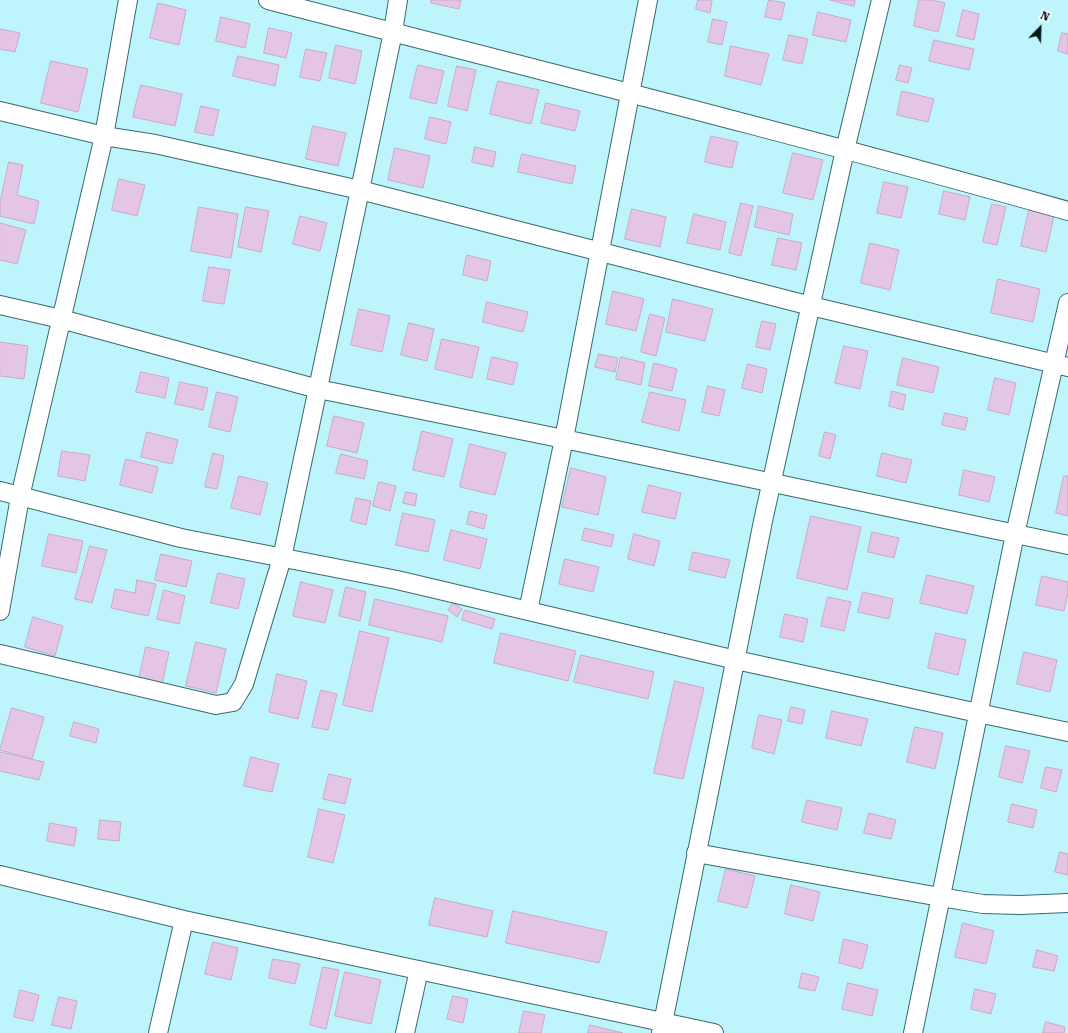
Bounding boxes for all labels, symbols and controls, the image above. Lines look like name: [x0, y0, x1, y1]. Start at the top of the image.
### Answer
north arrow: [1020, 8, 1060, 48]
text: N: [1038, 9, 1051, 24]

